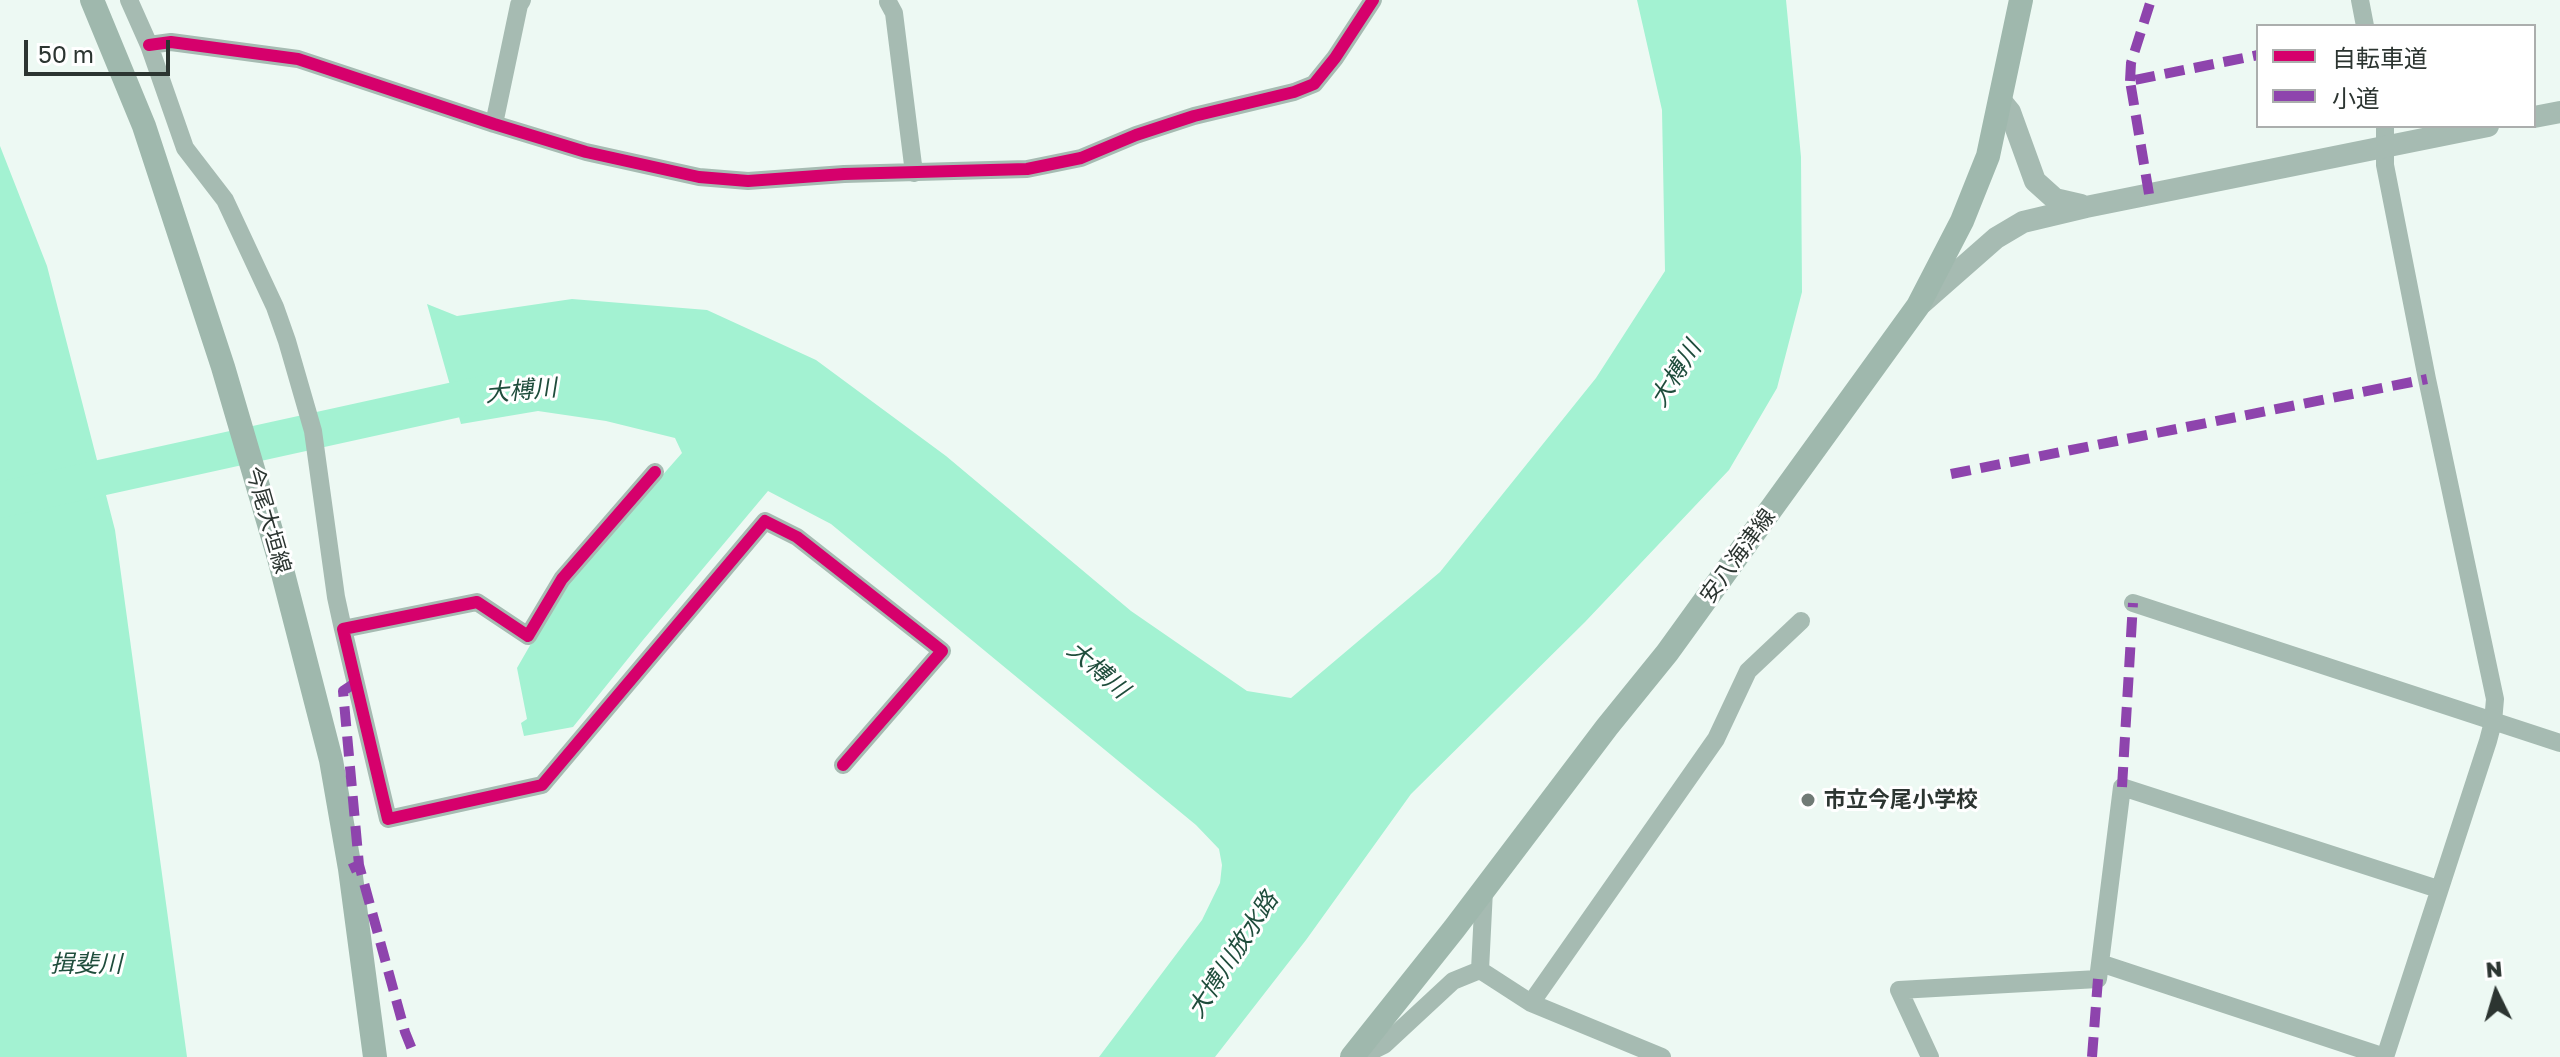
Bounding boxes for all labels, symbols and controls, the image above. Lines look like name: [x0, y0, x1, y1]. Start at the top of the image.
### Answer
scale bar: [28, 24, 174, 74]
legend: [2256, 24, 2536, 128]
text: 50 m: [38, 39, 94, 68]
text: 自転車道: [2332, 43, 2428, 72]
text: 小道: [2332, 83, 2380, 112]
water label: 大榑川: [1645, 336, 1707, 412]
water label: 大榑川: [484, 374, 558, 408]
street label: 今尾大垣線: [240, 463, 296, 577]
street label: 安八海津線: [1695, 504, 1781, 608]
water label: 大榑川: [1061, 636, 1135, 704]
place label: 市立今尾小学校: [1824, 787, 1978, 813]
marker: 市立今尾小学校: [1799, 791, 1817, 809]
water label: 大博川放水路: [1182, 887, 1284, 1023]
water label: 揖斐川: [50, 950, 122, 978]
north arrow: [2456, 953, 2536, 1033]
text: N: [2484, 954, 2503, 983]

